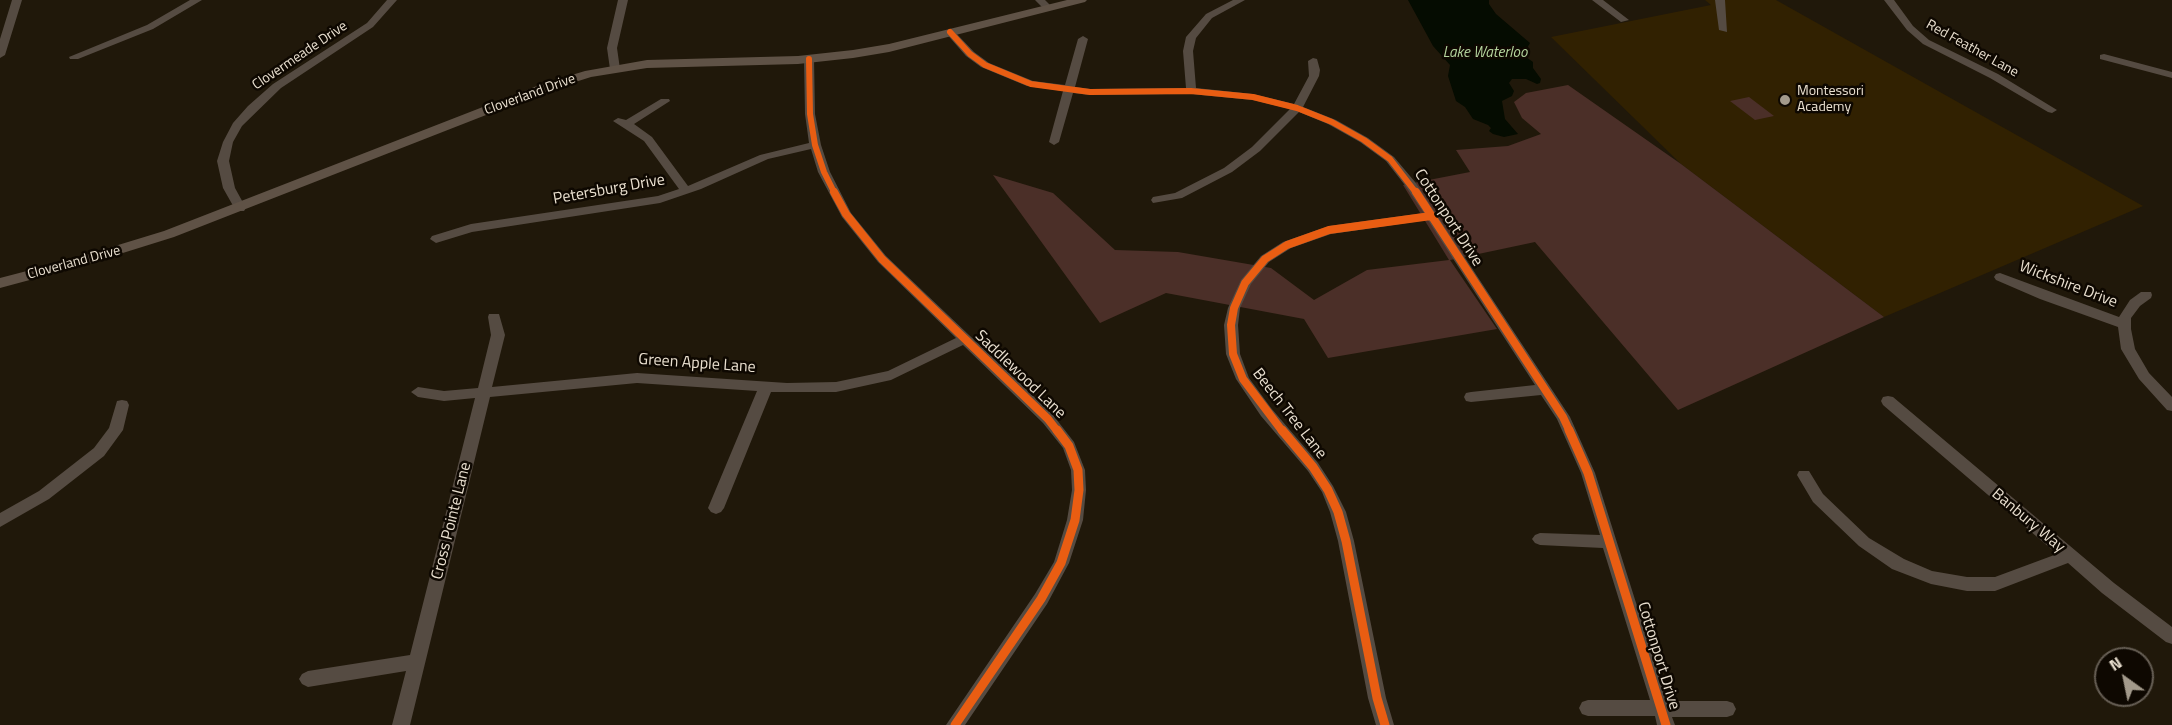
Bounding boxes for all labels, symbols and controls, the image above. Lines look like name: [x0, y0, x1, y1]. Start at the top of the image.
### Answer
street label: Red Feather Lane: [1923, 17, 2021, 81]
street label: Clovermeade Drive: [249, 18, 351, 94]
water label: Lake Waterloo: [1443, 44, 1527, 62]
street label: Cloverland Drive: [482, 71, 578, 119]
place label: Montessori Academy: [1797, 84, 1864, 116]
marker: Montessori Academy: [1778, 93, 1792, 107]
street label: Cottonport Drive: [1410, 166, 1486, 270]
street label: Petersburg Drive: [552, 171, 666, 209]
street label: Cloverland Drive: [26, 243, 122, 283]
street label: Wickshire Drive: [2016, 257, 2120, 313]
street label: Saddlewood Lane: [971, 327, 1069, 423]
street label: Green Apple Lane: [638, 350, 756, 378]
street label: Beech Tree Lane: [1248, 365, 1330, 463]
street label: Cross Pointe Lane: [428, 460, 476, 582]
street label: Banbury Way: [1987, 485, 2069, 557]
street label: Cottonport Drive: [1632, 600, 1684, 712]
north arrow: [2094, 647, 2154, 707]
text: N: [2104, 650, 2126, 677]

